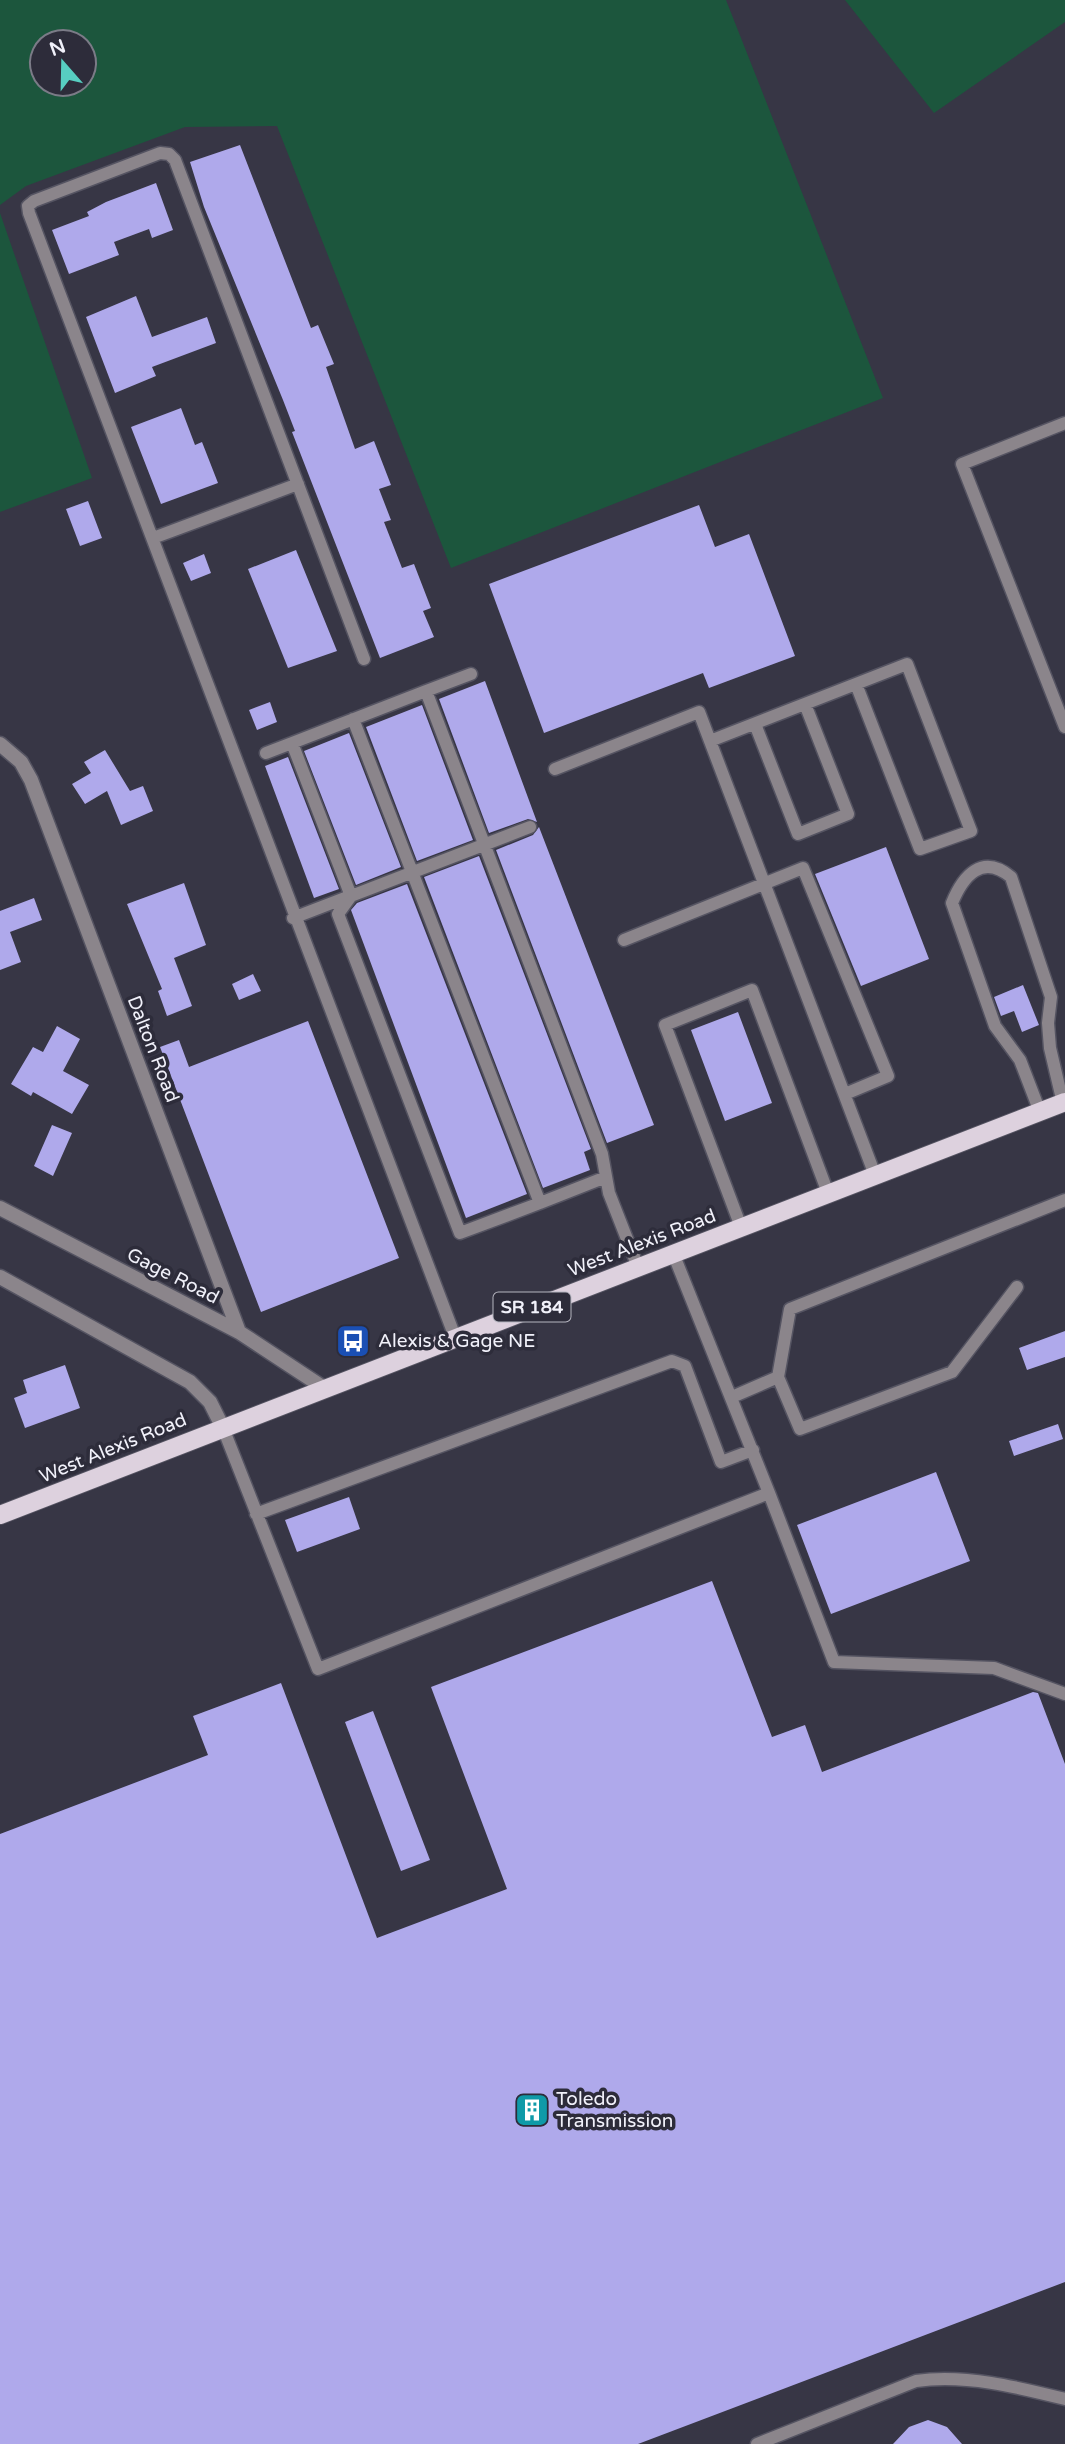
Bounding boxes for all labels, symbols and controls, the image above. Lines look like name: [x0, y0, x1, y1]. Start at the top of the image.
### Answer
north arrow: [28, 28, 98, 98]
text: N: [47, 35, 68, 61]
street label: Dalton Road: [123, 993, 183, 1105]
street label: West Alexis Road: [565, 1205, 719, 1281]
street label: Gage Road: [123, 1243, 223, 1309]
road number: SR 184: [494, 1292, 570, 1322]
bus stop icon: Alexis & Gage NE: [334, 1322, 372, 1360]
place label: Alexis & Gage NE: [378, 1330, 535, 1352]
street label: West Alexis Road: [36, 1408, 190, 1488]
place label: Toledo Transmission: [556, 2088, 673, 2132]
building icon: Toledo Transmission: [513, 2091, 551, 2129]

